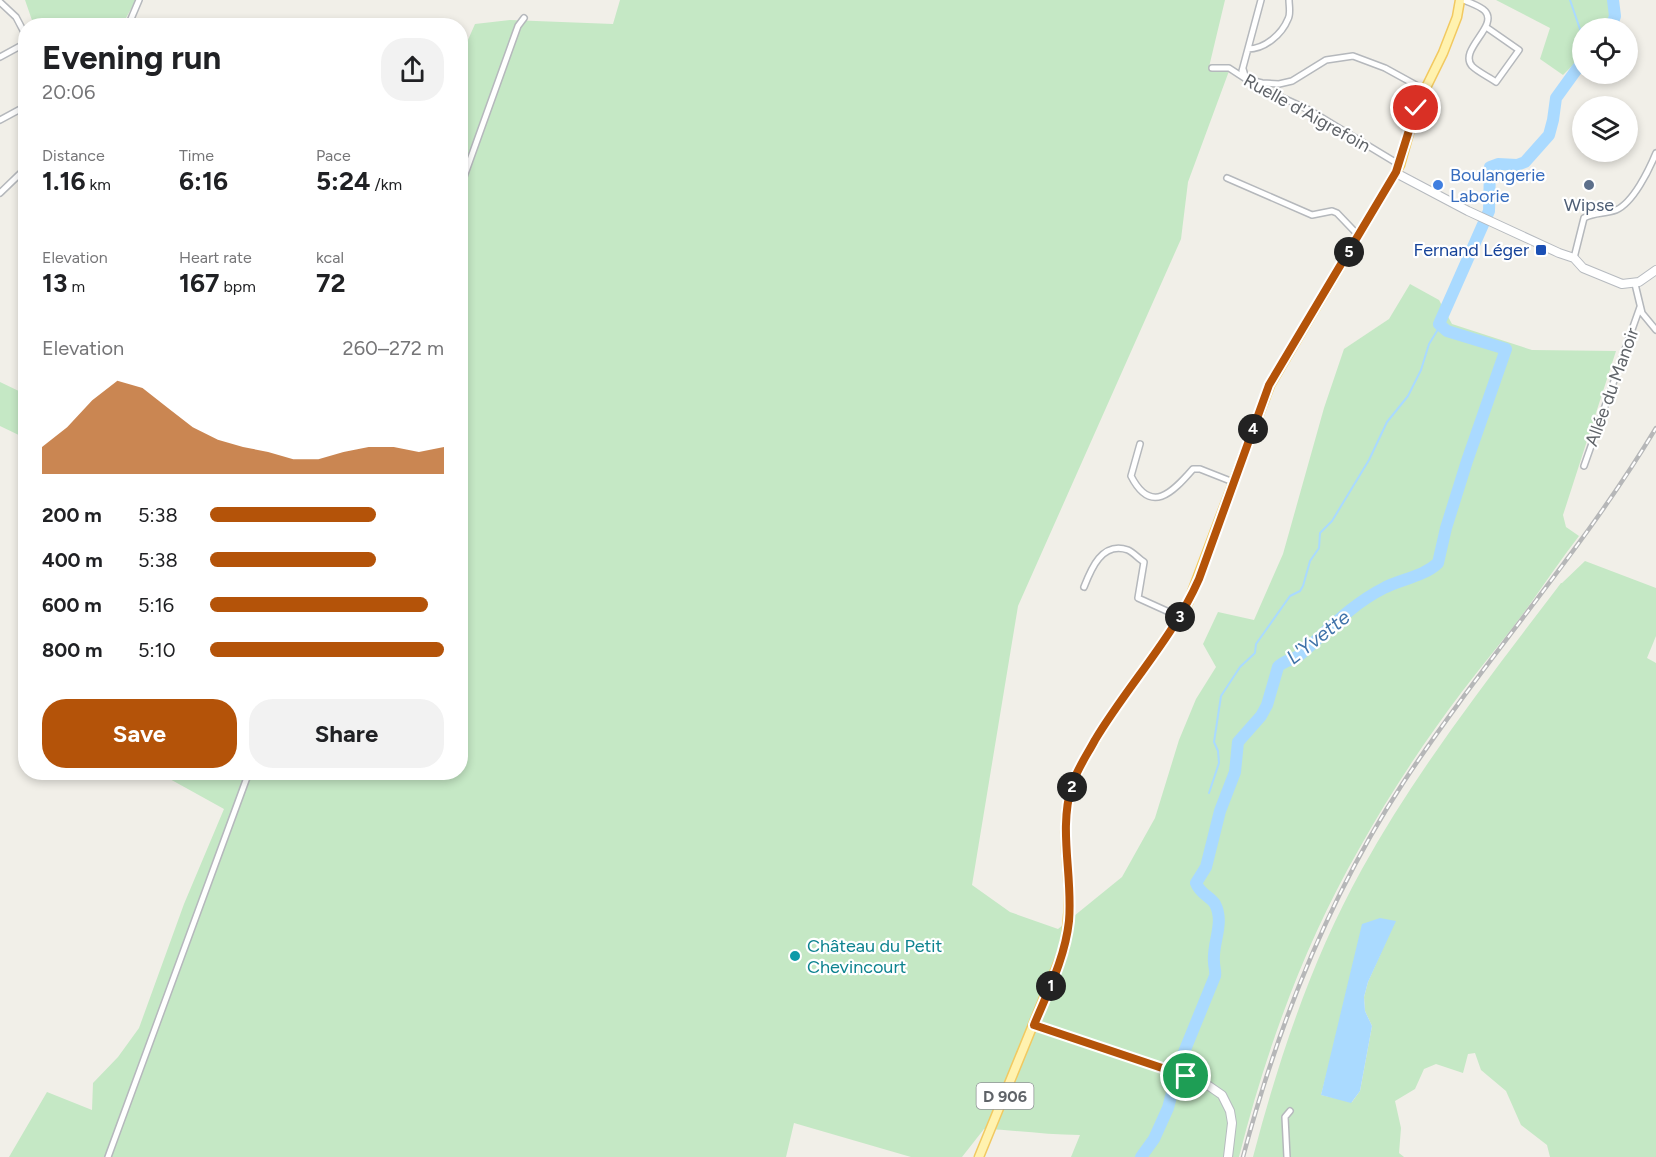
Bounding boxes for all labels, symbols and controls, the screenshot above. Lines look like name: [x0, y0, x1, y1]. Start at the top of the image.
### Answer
map controls: [1572, 18, 1638, 162]
button: locate: [1572, 18, 1638, 84]
text: Evening run: [42, 38, 221, 77]
button: share: [381, 38, 444, 101]
street label: Ruelle d'Aigrefoin: [1240, 69, 1374, 157]
text: 20:06: [42, 80, 95, 104]
pin: [1390, 82, 1441, 133]
icon: check: [1399, 91, 1432, 124]
button: layers: [1572, 96, 1638, 162]
text: Distance: [42, 146, 105, 165]
text: Time: [179, 146, 214, 165]
text: Pace: [316, 146, 351, 165]
place label: Boulangerie Laborie: [1450, 164, 1545, 207]
text: 1.16: [42, 165, 85, 197]
text: 6:16: [179, 165, 228, 197]
text: 5:24: [316, 165, 370, 197]
text: km: [85, 175, 111, 194]
text: /km: [370, 175, 402, 194]
marker: Boulangerie Laborie: [1431, 178, 1445, 192]
marker: Wipse: [1582, 178, 1596, 192]
place label: Wipse: [1564, 194, 1614, 216]
pin: 5: [1334, 237, 1364, 267]
place label: Fernand Léger: [1413, 239, 1529, 261]
text: 5: [1344, 242, 1354, 261]
marker: Fernand Léger: [1534, 243, 1548, 257]
text: Elevation: [42, 248, 108, 267]
text: Heart rate: [179, 248, 252, 267]
text: kcal: [316, 248, 344, 267]
text: 13: [42, 267, 67, 299]
text: 167: [179, 267, 220, 299]
text: 72: [316, 267, 346, 299]
text: m: [67, 277, 85, 296]
text: bpm: [220, 277, 256, 296]
street label: Allée du Manoir: [1580, 325, 1644, 449]
text: Elevation: [42, 336, 124, 360]
text: 260–272 m: [343, 336, 444, 360]
pin: 4: [1238, 414, 1268, 444]
text: 4: [1248, 419, 1258, 438]
text: 200 m: [42, 503, 102, 527]
text: 5:38: [138, 503, 178, 527]
text: 400 m: [42, 548, 103, 572]
text: 5:38: [138, 548, 178, 572]
text: 600 m: [42, 593, 102, 617]
text: 5:16: [138, 593, 174, 617]
pin: 3: [1165, 602, 1195, 632]
water label: L'Yvette: [1282, 605, 1355, 669]
text: 3: [1176, 607, 1184, 626]
text: 800 m: [42, 638, 102, 662]
text: 5:10: [138, 638, 176, 662]
button: Save: [42, 699, 237, 768]
button: Share: [249, 699, 444, 768]
pin: 2: [1057, 772, 1087, 802]
text: 2: [1067, 777, 1077, 796]
place label: Château du Petit Chevincourt: [807, 935, 943, 978]
marker: Château du Petit Chevincourt: [788, 949, 802, 963]
pin: 1: [1036, 971, 1066, 1001]
text: 1: [1048, 976, 1054, 995]
pin: [1160, 1050, 1211, 1101]
icon: arrive: [1169, 1059, 1202, 1092]
road number: D 906: [976, 1083, 1034, 1109]

